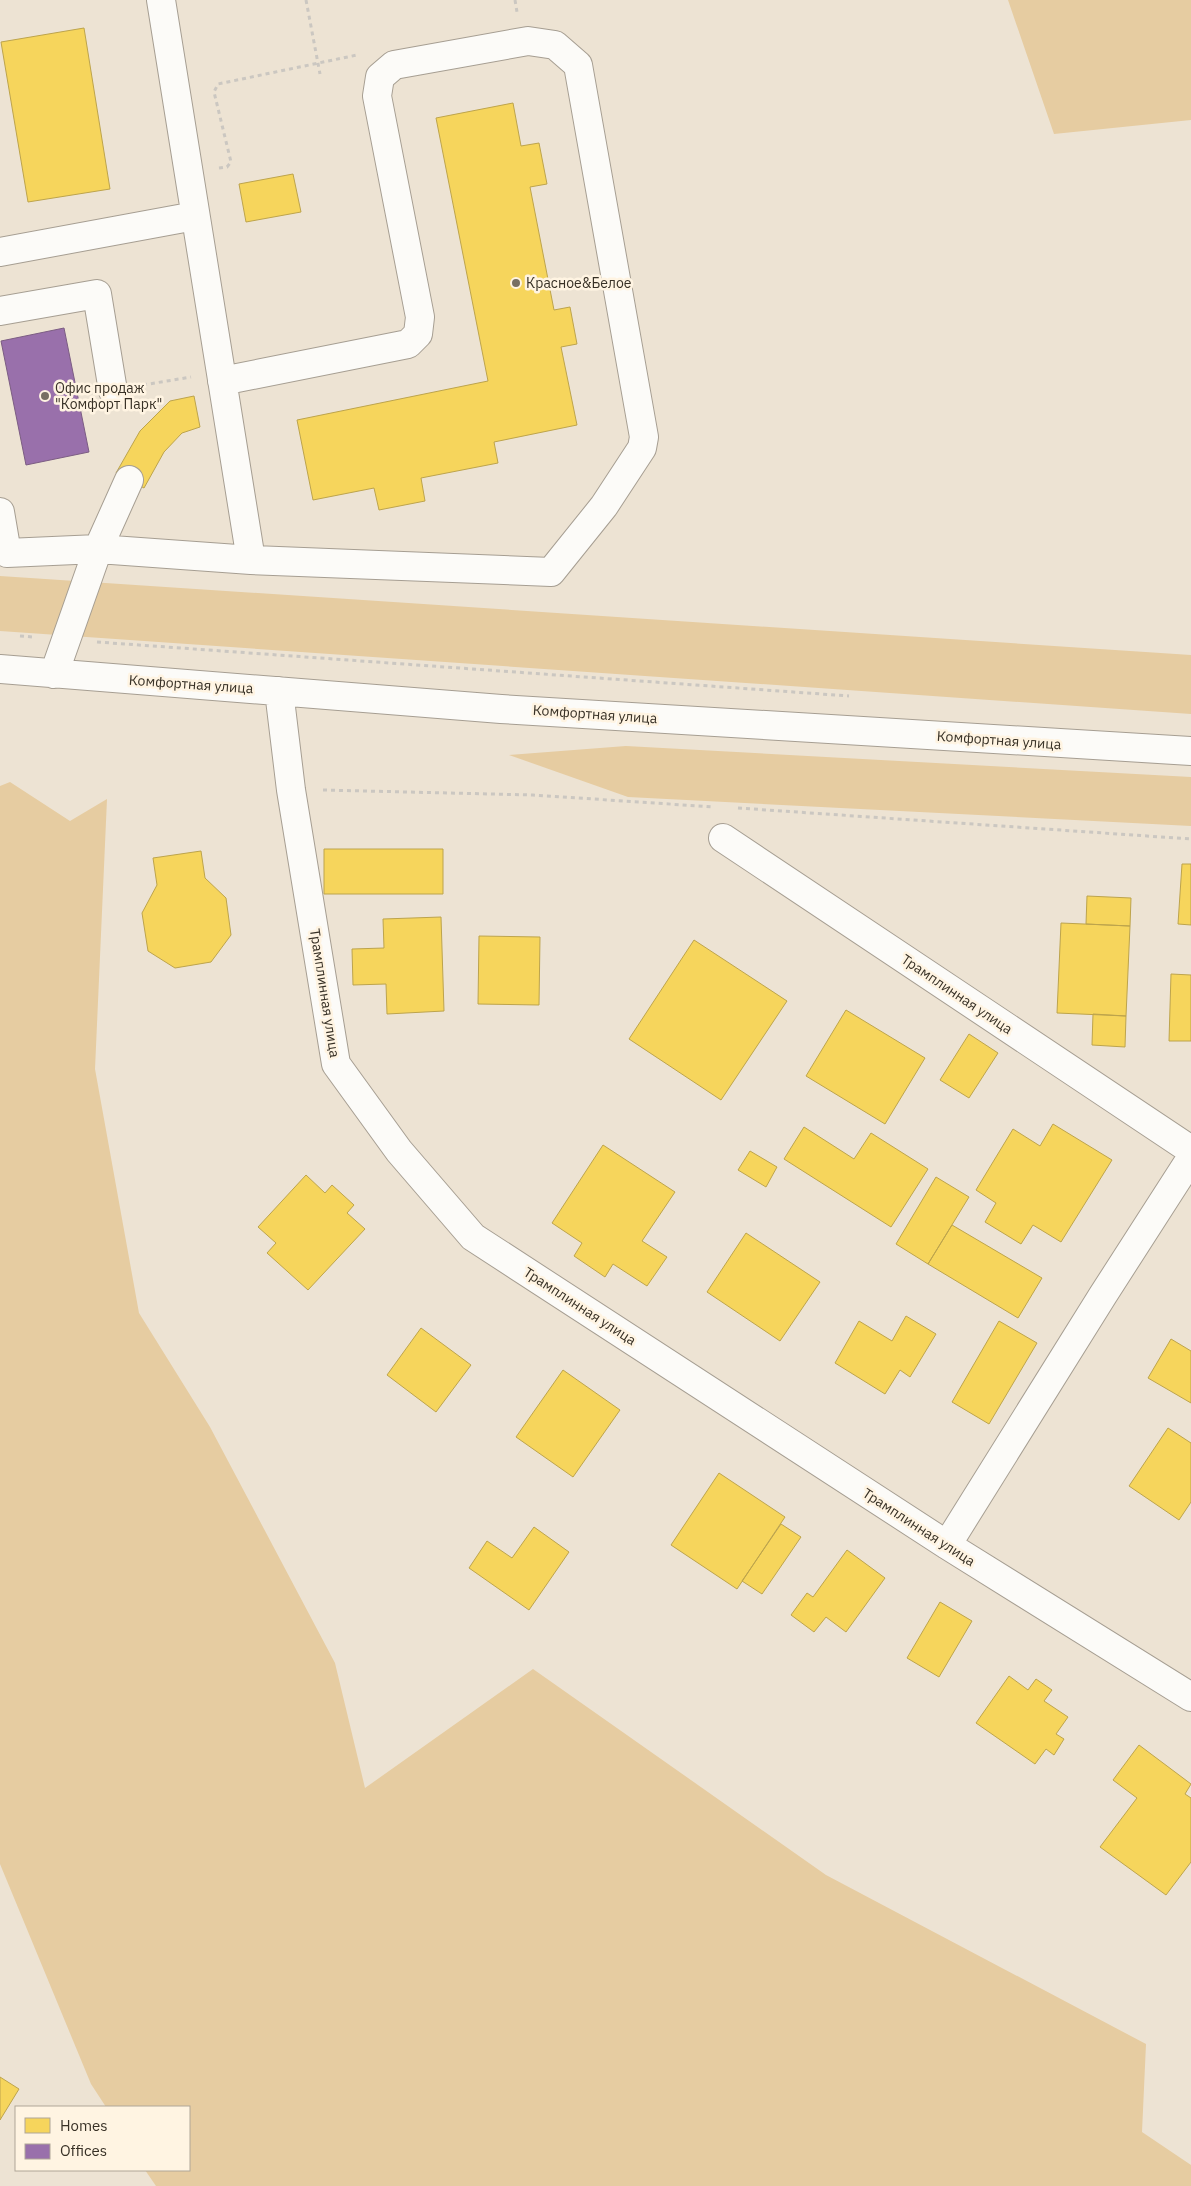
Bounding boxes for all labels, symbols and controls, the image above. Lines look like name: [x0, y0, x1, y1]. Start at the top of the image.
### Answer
place label: Красное&Белое: [526, 274, 632, 292]
marker: Красное&Белое: [510, 277, 522, 289]
place label: Офис продаж "Комфорт Парк": [55, 379, 162, 413]
marker: Офис продаж "Комфорт Парк": [39, 390, 51, 402]
street label: Комфортная улица: [128, 671, 254, 697]
street label: Комфортная улица: [532, 701, 658, 727]
street label: Комфортная улица: [936, 727, 1062, 753]
street label: Трамплинная улица: [306, 927, 344, 1059]
street label: Трамплинная улица: [898, 950, 1017, 1038]
street label: Трамплинная улица: [520, 1263, 640, 1349]
street label: Трамплинная улица: [859, 1484, 979, 1570]
legend: [15, 2106, 190, 2171]
text: Homes: [60, 2116, 108, 2135]
text: Offices: [60, 2141, 107, 2160]

